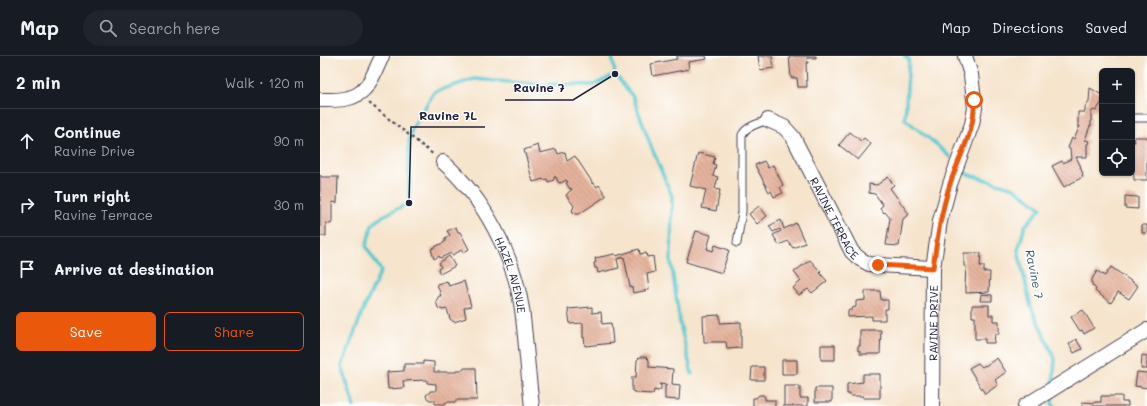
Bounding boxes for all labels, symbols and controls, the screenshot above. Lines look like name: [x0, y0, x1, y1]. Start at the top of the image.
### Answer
search box: [83, 10, 363, 46]
text: Map: [20, 15, 59, 40]
icon: search: [97, 17, 119, 39]
text: Search here: [129, 18, 220, 38]
text: Map: [942, 18, 970, 37]
text: Directions: [992, 18, 1063, 37]
text: Saved: [1085, 18, 1127, 37]
map controls: [1099, 68, 1135, 176]
button: +: [1099, 68, 1135, 104]
text: 2 min: [16, 71, 61, 93]
text: Walk · 120 m: [225, 74, 304, 91]
callout: Ravine 7: [505, 76, 573, 100]
text: Ravine 7: [513, 79, 565, 95]
route start: [965, 91, 983, 109]
callout: Ravine 7L: [411, 103, 485, 127]
button: −: [1099, 104, 1135, 140]
text: Ravine 7L: [419, 107, 477, 123]
text: Continue: [54, 122, 121, 142]
icon: ahead: [16, 130, 38, 152]
text: 90 m: [274, 132, 304, 149]
button: locate: [1099, 140, 1135, 176]
text: Ravine Drive: [54, 142, 135, 159]
street label: RAVINE TERRACE: [807, 174, 862, 262]
text: Turn right: [54, 186, 131, 206]
icon: right: [16, 194, 38, 216]
text: 30 m: [274, 196, 304, 213]
text: Ravine Terrace: [54, 206, 153, 223]
street label: HAZEL AVENUE: [492, 234, 530, 314]
water label: Ravine 7: [1022, 248, 1048, 300]
route end: [869, 256, 887, 274]
icon: arrive: [16, 258, 38, 280]
text: Arrive at destination: [54, 259, 214, 279]
street label: RAVINE DRIVE: [925, 285, 940, 361]
button: Save: [16, 312, 156, 351]
button: Share: [164, 312, 304, 351]

